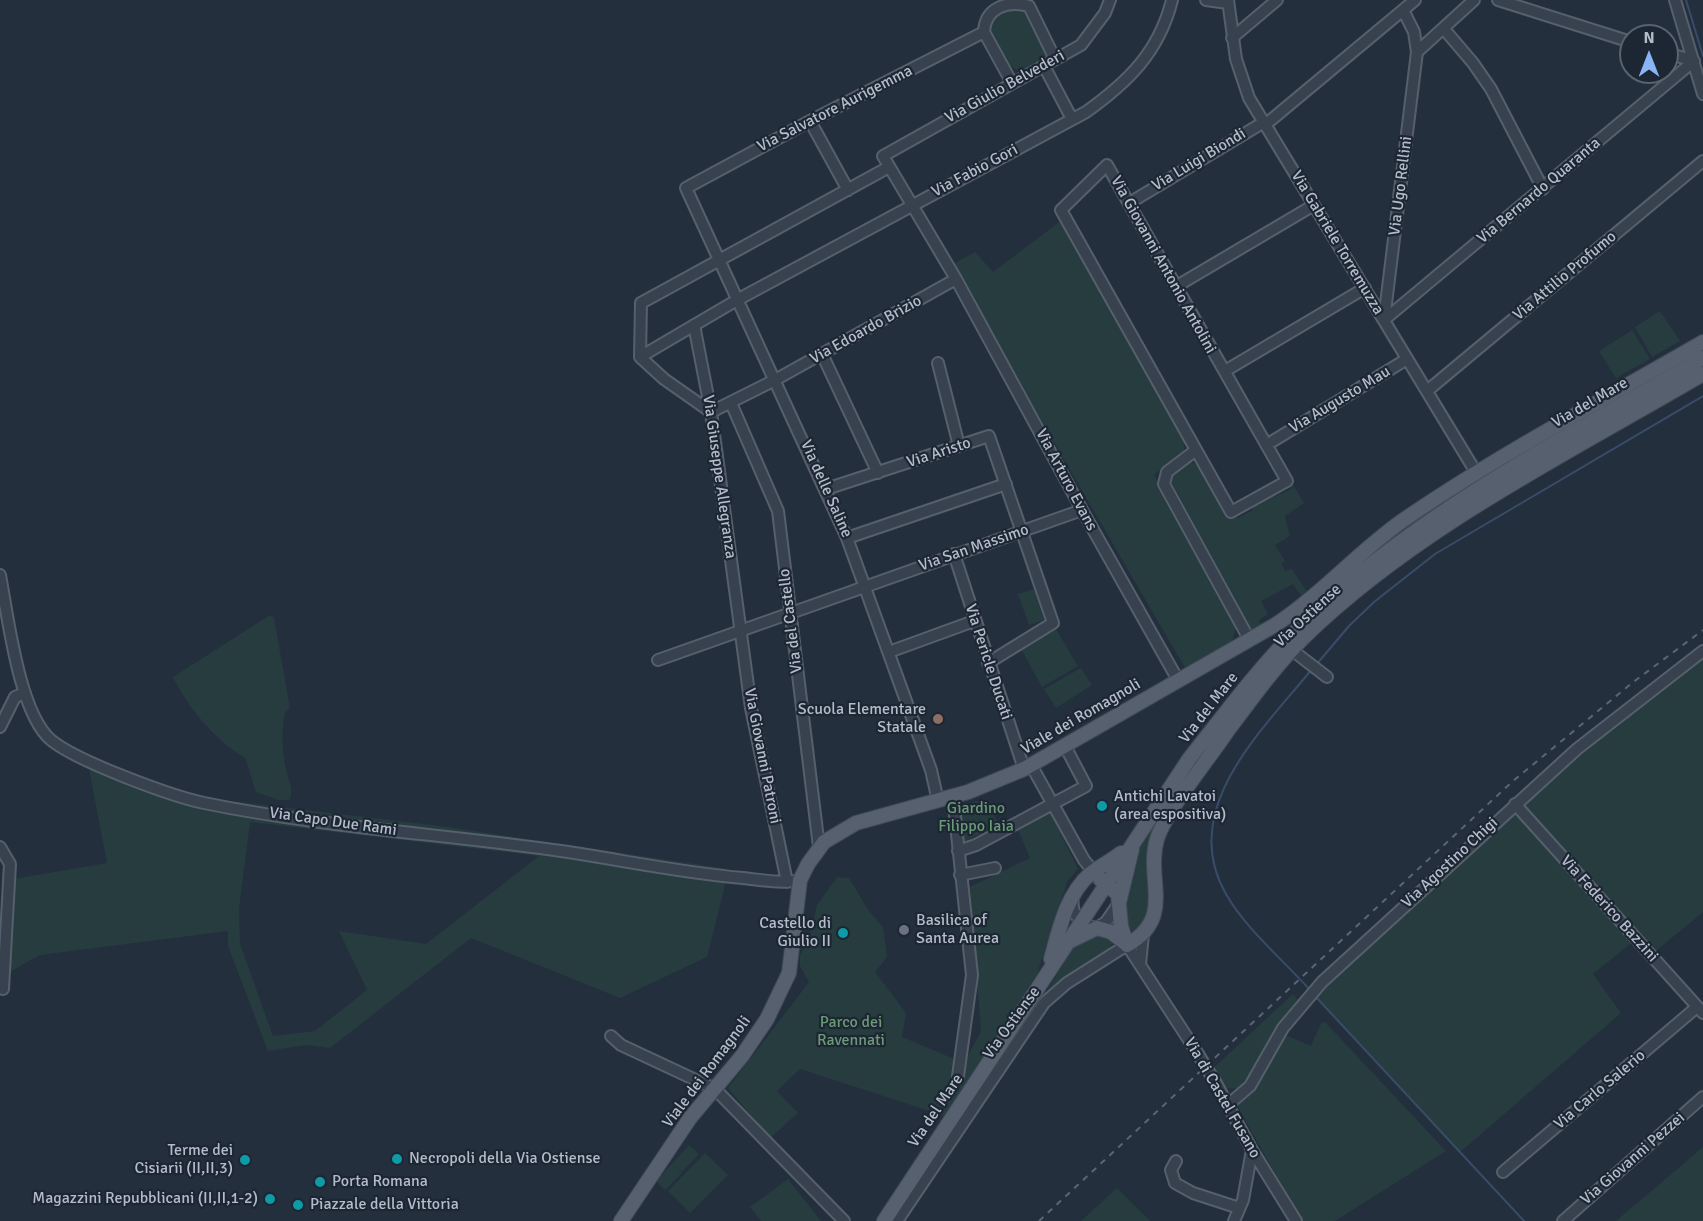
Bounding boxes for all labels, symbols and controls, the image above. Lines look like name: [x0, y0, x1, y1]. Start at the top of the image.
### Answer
north arrow: [1619, 24, 1679, 84]
text: N: [1643, 28, 1655, 48]
street label: Via Giulio Belvederi: [942, 46, 1068, 128]
street label: Via Salvatore Aurigemma: [754, 61, 916, 157]
street label: Via Luigi Biondi: [1149, 124, 1249, 196]
street label: Via Bernardo Quaranta: [1473, 134, 1605, 248]
street label: Via Ugo Rellini: [1385, 135, 1417, 237]
street label: Via Fabio Gori: [929, 140, 1021, 202]
street label: Via Gabriele Torremuzza: [1286, 167, 1388, 319]
street label: Via Giovanni Antonio Antolini: [1106, 173, 1220, 357]
street label: Via Attilio Profumo: [1509, 227, 1621, 325]
street label: Via Edoardo Brizio: [807, 291, 925, 369]
street label: Via Augusto Mau: [1286, 362, 1394, 438]
street label: Via del Mare: [1549, 374, 1631, 432]
street label: Via Giuseppe Allegranza: [698, 394, 740, 560]
street label: Via Arturo Evans: [1031, 426, 1101, 534]
street label: Via Aristo: [905, 434, 973, 472]
street label: Via delle Saline: [796, 437, 856, 541]
street label: Via San Massimo: [917, 520, 1031, 576]
street label: Via del Castello: [775, 568, 807, 674]
street label: Via Ostiense: [1271, 580, 1345, 652]
street label: Via Pericle Ducati: [960, 602, 1016, 722]
street label: Via del Mare: [1175, 669, 1243, 747]
street label: Viale dei Romagnoli: [1018, 675, 1144, 759]
street label: Via Giovanni Patroni: [739, 687, 785, 825]
place label: Scuola Elementare Statale: [798, 700, 926, 738]
marker: Scuola Elementare Statale: [931, 712, 945, 726]
place label: Antichi Lavatoi (area espositiva): [1114, 787, 1226, 825]
park label: Giardino Filippo Iaia: [938, 799, 1014, 837]
marker: Antichi Lavatoi (area espositiva): [1095, 799, 1109, 813]
street label: Via Capo Due Rami: [268, 804, 398, 840]
street label: Via Agostino Chigi: [1398, 813, 1502, 913]
street label: Via Federico Bazzini: [1556, 852, 1662, 966]
place label: Basilica of Santa Aurea: [916, 911, 999, 949]
place label: Castello di Giulio II: [759, 914, 831, 952]
marker: Basilica of Santa Aurea: [897, 923, 911, 937]
marker: Castello di Giulio II: [836, 926, 850, 940]
street label: Via Ostiense: [979, 983, 1045, 1063]
street label: Viale dei Romagnoli: [659, 1012, 755, 1132]
park label: Parco dei Ravennati: [817, 1013, 885, 1051]
street label: Via di Castel Fusano: [1180, 1034, 1264, 1162]
street label: Via Carlo Salerio: [1550, 1046, 1650, 1134]
street label: Via del Mare: [904, 1071, 968, 1151]
street label: Via Giovanni Pezzei: [1577, 1109, 1689, 1209]
place label: Terme dei Cisiarii (II,II,3): [135, 1141, 233, 1179]
place label: Necropoli della Via Ostiense: [409, 1149, 600, 1169]
marker: Necropoli della Via Ostiense: [390, 1152, 404, 1166]
marker: Terme dei Cisiarii (II,II,3): [238, 1153, 252, 1167]
place label: Porta Romana: [332, 1172, 428, 1192]
marker: Porta Romana: [313, 1175, 327, 1189]
place label: Magazzini Repubblicani (II,II,1-2): [32, 1189, 258, 1209]
marker: Magazzini Repubblicani (II,II,1-2): [263, 1192, 277, 1206]
place label: Piazzale della Vittoria: [310, 1195, 459, 1215]
marker: Piazzale della Vittoria: [291, 1198, 305, 1212]

